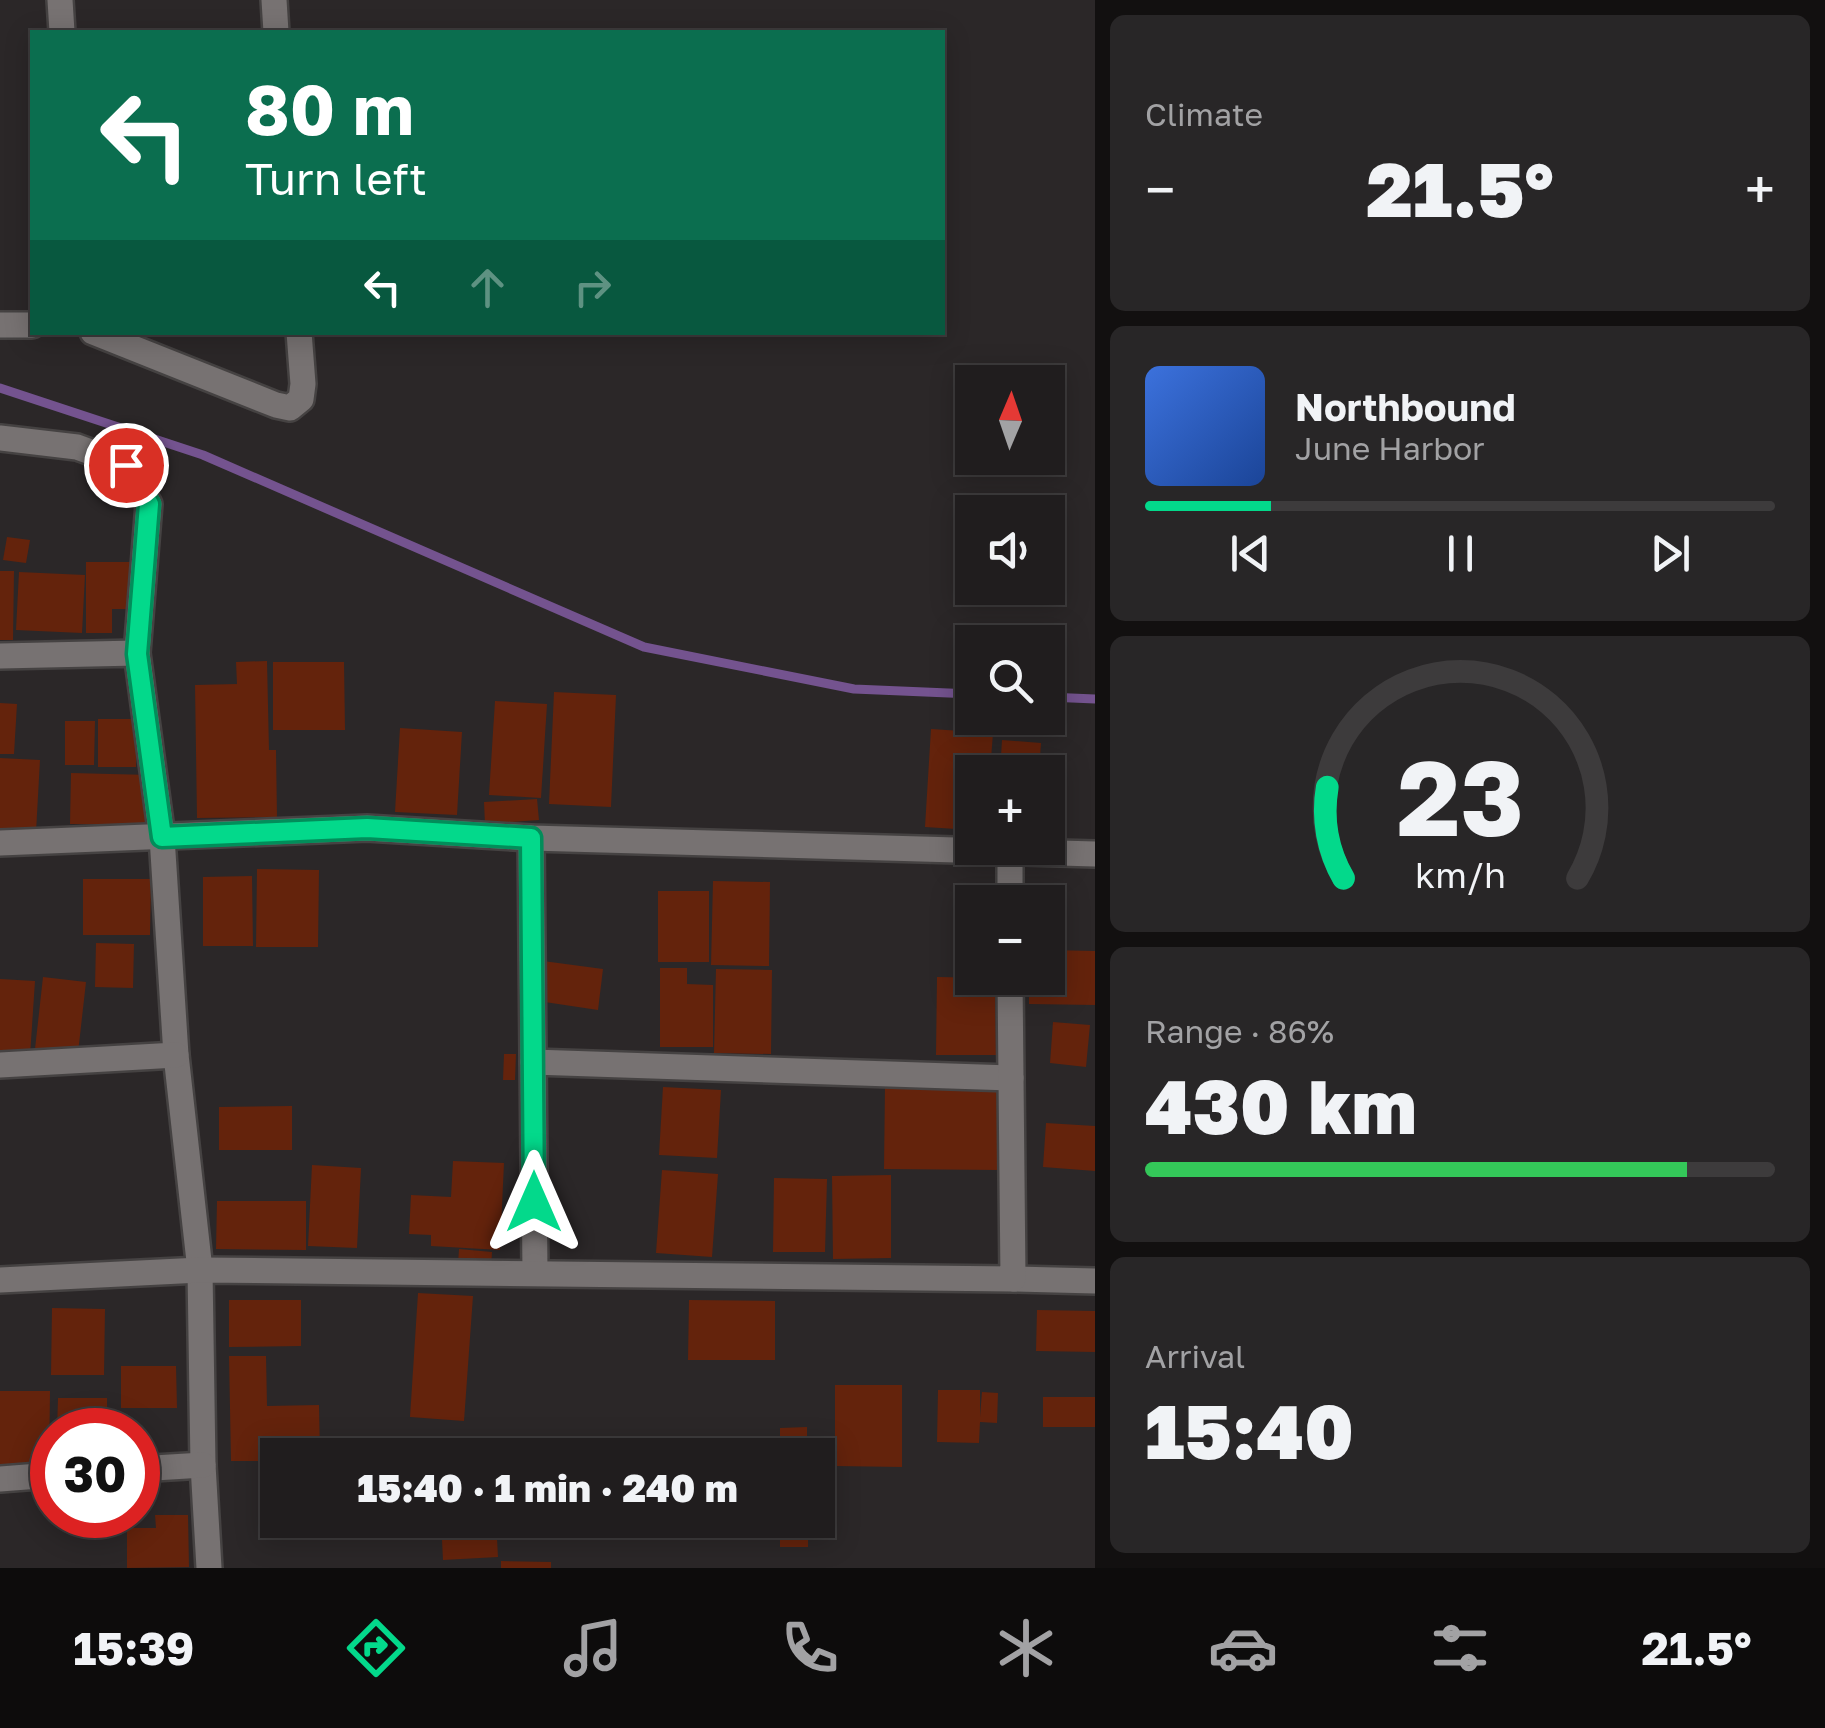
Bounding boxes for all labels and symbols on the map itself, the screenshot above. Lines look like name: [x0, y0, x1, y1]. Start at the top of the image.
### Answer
north arrow: [955, 365, 1065, 475]
pin: [84, 423, 169, 508]
position arrow: [482, 1150, 586, 1254]
speed limit sign: 30: [30, 1408, 160, 1538]

